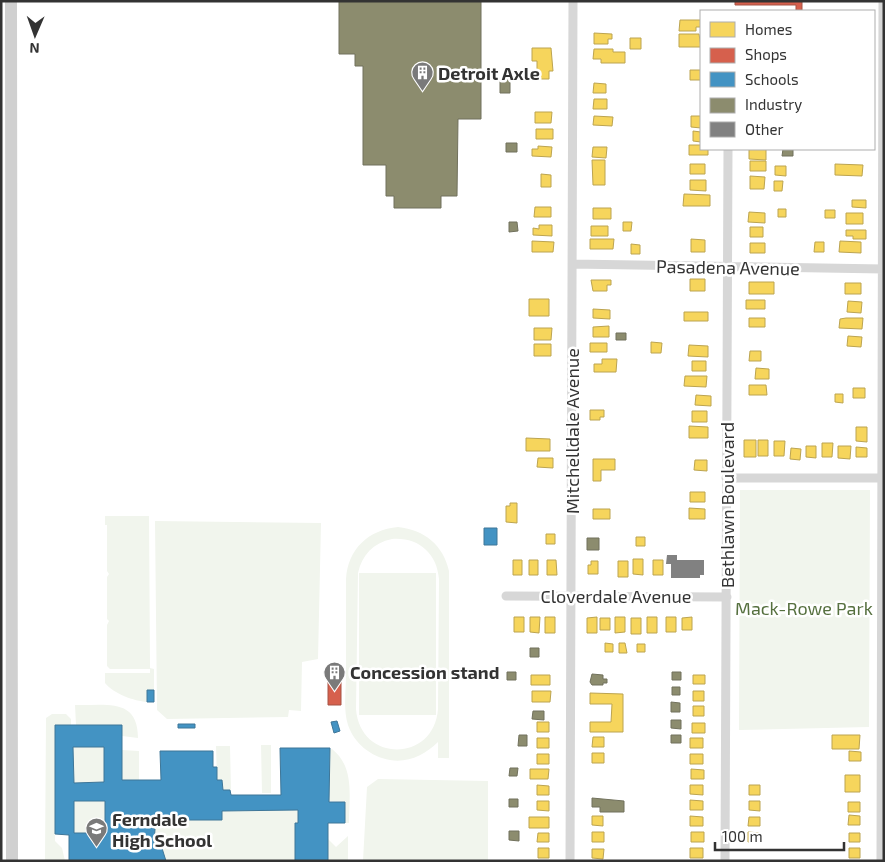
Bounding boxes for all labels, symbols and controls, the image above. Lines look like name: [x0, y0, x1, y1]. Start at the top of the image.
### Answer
north arrow: [10, 10, 60, 60]
legend: [700, 10, 875, 150]
text: Homes: [745, 20, 792, 38]
text: N: [29, 40, 40, 57]
text: Shops: [745, 45, 787, 63]
building icon: Detroit Axle: [410, 61, 434, 92]
place label: Detroit Axle: [438, 62, 540, 84]
text: Schools: [745, 70, 799, 88]
text: Industry: [745, 95, 802, 113]
text: Other: [745, 120, 784, 138]
street label: Pasadena Avenue: [656, 255, 800, 279]
street label: Mitchelldale Avenue: [561, 348, 583, 514]
street label: Bethlawn Boulevard: [716, 422, 738, 588]
street label: Cloverdale Avenue: [541, 585, 691, 607]
park label: Mack-Rowe Park: [735, 597, 873, 619]
building icon: Concession stand: [322, 660, 346, 691]
place label: Concession stand: [350, 661, 499, 683]
place label: Ferndale High School: [112, 808, 212, 851]
school or university icon: Ferndale High School: [84, 817, 108, 848]
scale bar: [715, 820, 844, 852]
text: 100 m: [722, 827, 763, 845]

